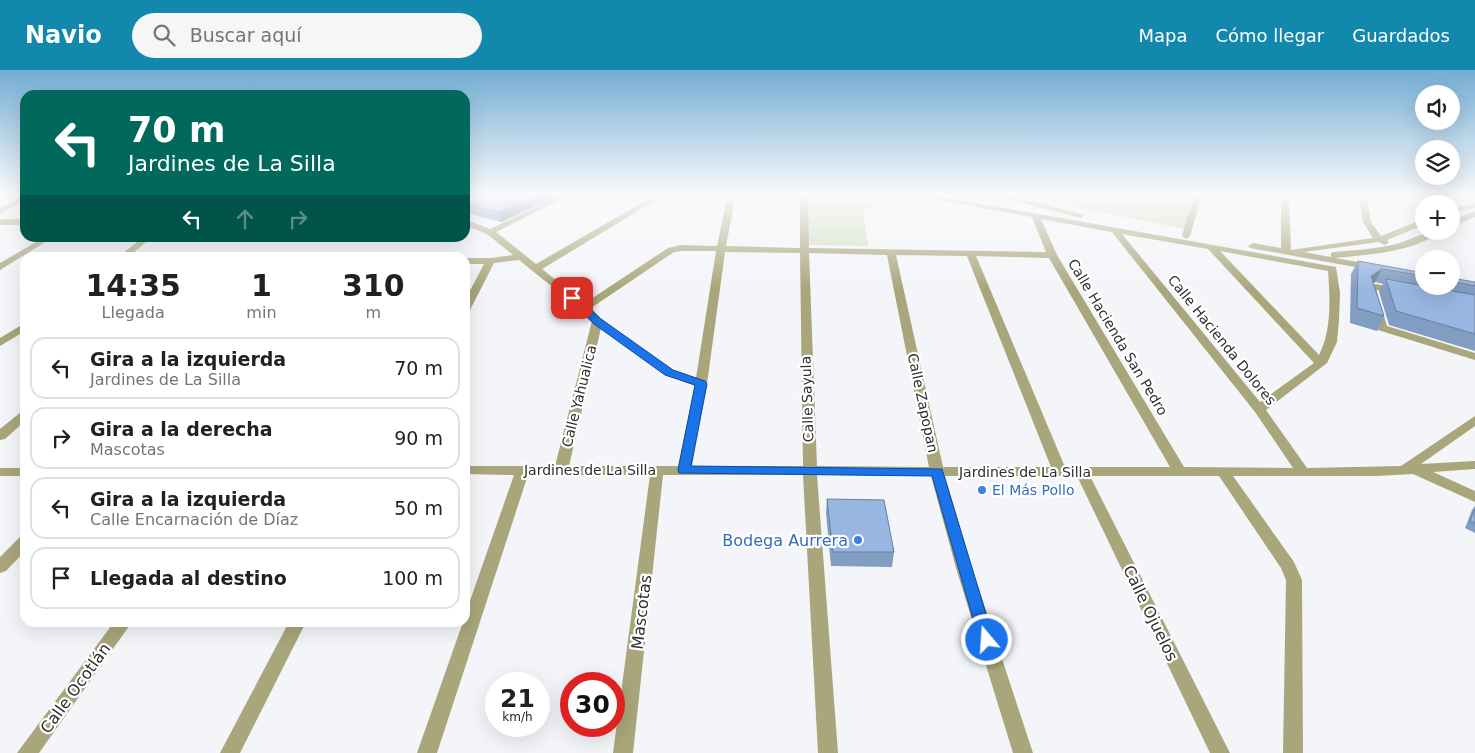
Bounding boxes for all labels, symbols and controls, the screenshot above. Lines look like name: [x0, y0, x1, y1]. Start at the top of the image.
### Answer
search box: [132, 13, 482, 58]
text: Navio: [25, 21, 102, 49]
icon: search: [150, 21, 178, 49]
text: Buscar aquí: [190, 24, 302, 46]
text: Mapa: [1138, 25, 1187, 46]
text: Cómo llegar: [1215, 25, 1324, 46]
text: Guardados: [1352, 25, 1450, 46]
map controls: [1415, 85, 1460, 295]
button: sound: [1415, 85, 1460, 130]
icon: left: [45, 110, 110, 175]
text: 70 m: [128, 110, 225, 150]
button: layers: [1415, 140, 1460, 185]
text: Jardines de La Silla: [128, 151, 336, 176]
button: +: [1415, 195, 1460, 240]
icon: left: [178, 205, 206, 233]
icon: ahead: [231, 205, 259, 233]
icon: right: [284, 205, 312, 233]
button: −: [1415, 250, 1460, 295]
street label: Calle Hacienda San Pedro: [1065, 256, 1171, 418]
text: 14:35: [85, 268, 181, 303]
text: 1: [251, 268, 272, 303]
text: 310: [342, 268, 405, 303]
street label: Calle Hacienda Dolores: [1165, 272, 1279, 408]
pin: [551, 277, 593, 319]
icon: arrive: [558, 284, 586, 312]
text: Llegada: [102, 303, 165, 322]
text: min: [246, 303, 277, 322]
text: m: [365, 303, 381, 322]
street label: Calle Yahualica: [559, 343, 599, 449]
text: Gira a la izquierda: [90, 348, 286, 370]
street label: Calle Zapopan: [905, 352, 941, 454]
icon: left: [47, 354, 75, 382]
street label: Calle Sayula: [797, 356, 817, 442]
text: 70 m: [394, 357, 443, 379]
text: Jardines de La Silla: [90, 370, 241, 389]
text: Gira a la derecha: [90, 418, 273, 440]
icon: right: [47, 424, 75, 452]
text: 90 m: [394, 427, 443, 449]
text: Mascotas: [90, 440, 165, 459]
street label: Jardines de La Silla: [523, 462, 656, 478]
street label: Jardines de La Silla: [958, 464, 1091, 480]
place label: El Más Pollo: [992, 482, 1074, 498]
marker: El Más Pollo: [976, 484, 988, 496]
text: Gira a la izquierda: [90, 488, 286, 510]
icon: left: [47, 494, 75, 522]
text: 50 m: [394, 497, 443, 519]
text: Calle Encarnación de Díaz: [90, 510, 298, 529]
place label: Bodega Aurrera: [722, 531, 848, 550]
marker: Bodega Aurrera: [852, 534, 864, 546]
street label: Calle Ojuelos: [1119, 562, 1182, 664]
icon: arrive: [47, 564, 75, 592]
text: Llegada al destino: [90, 567, 287, 589]
text: 100 m: [382, 567, 443, 589]
street label: Mascotas: [627, 574, 655, 650]
position arrow: [960, 613, 1012, 665]
street label: Calle Ocotlán: [36, 640, 114, 737]
speed limit sign: 30: [560, 672, 625, 737]
text: 21: [500, 684, 535, 713]
text: km/h: [502, 710, 533, 724]

